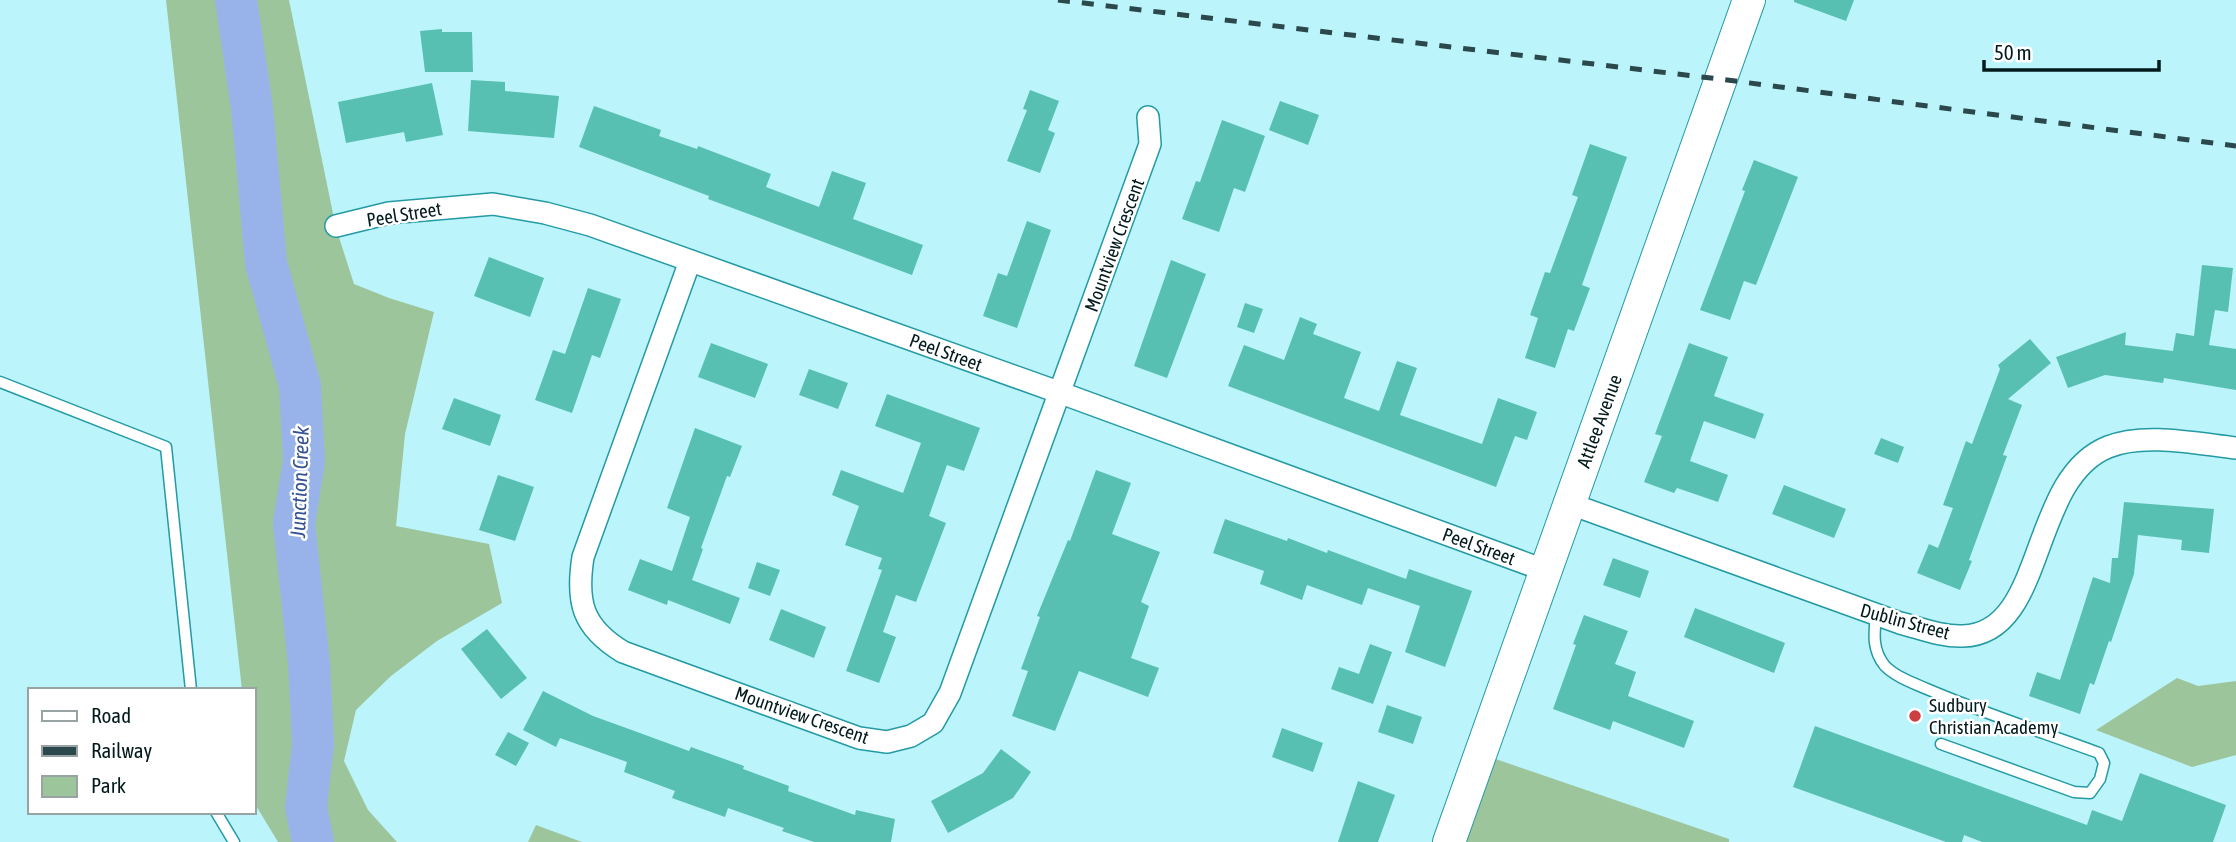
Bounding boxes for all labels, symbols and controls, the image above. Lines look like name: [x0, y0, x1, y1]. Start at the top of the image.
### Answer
scale bar: [1984, 28, 2159, 72]
text: 50 m: [1994, 40, 2032, 64]
street label: Mountview Crescent: [1080, 175, 1148, 315]
street label: Peel Street: [365, 197, 443, 231]
street label: Peel Street: [907, 329, 985, 375]
street label: Attlee Avenue: [1572, 371, 1626, 471]
water label: Junction Creek: [285, 425, 313, 539]
street label: Peel Street: [1440, 523, 1518, 569]
street label: Dublin Street: [1858, 599, 1952, 643]
street label: Mountview Crescent: [732, 682, 872, 748]
legend: [28, 688, 256, 814]
place label: Sudbury Christian Academy: [1929, 694, 2058, 738]
text: Road: [91, 703, 131, 727]
marker: Sudbury Christian Academy: [1907, 708, 1923, 724]
text: Railway: [91, 738, 153, 762]
text: Park: [91, 773, 126, 797]

